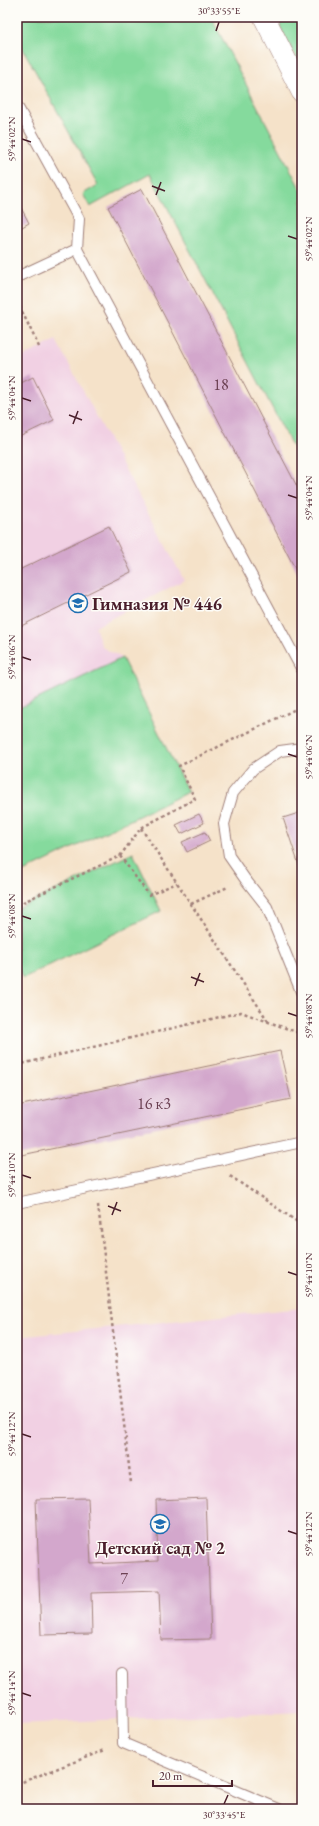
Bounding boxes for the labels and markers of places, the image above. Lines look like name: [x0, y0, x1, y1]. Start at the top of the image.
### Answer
school or university icon: Гимназия № 446: [67, 592, 89, 614]
place label: Гимназия № 446: [92, 592, 223, 615]
school or university icon: Детский сад № 2: [149, 1513, 171, 1535]
place label: Детский сад № 2: [95, 1536, 225, 1559]

